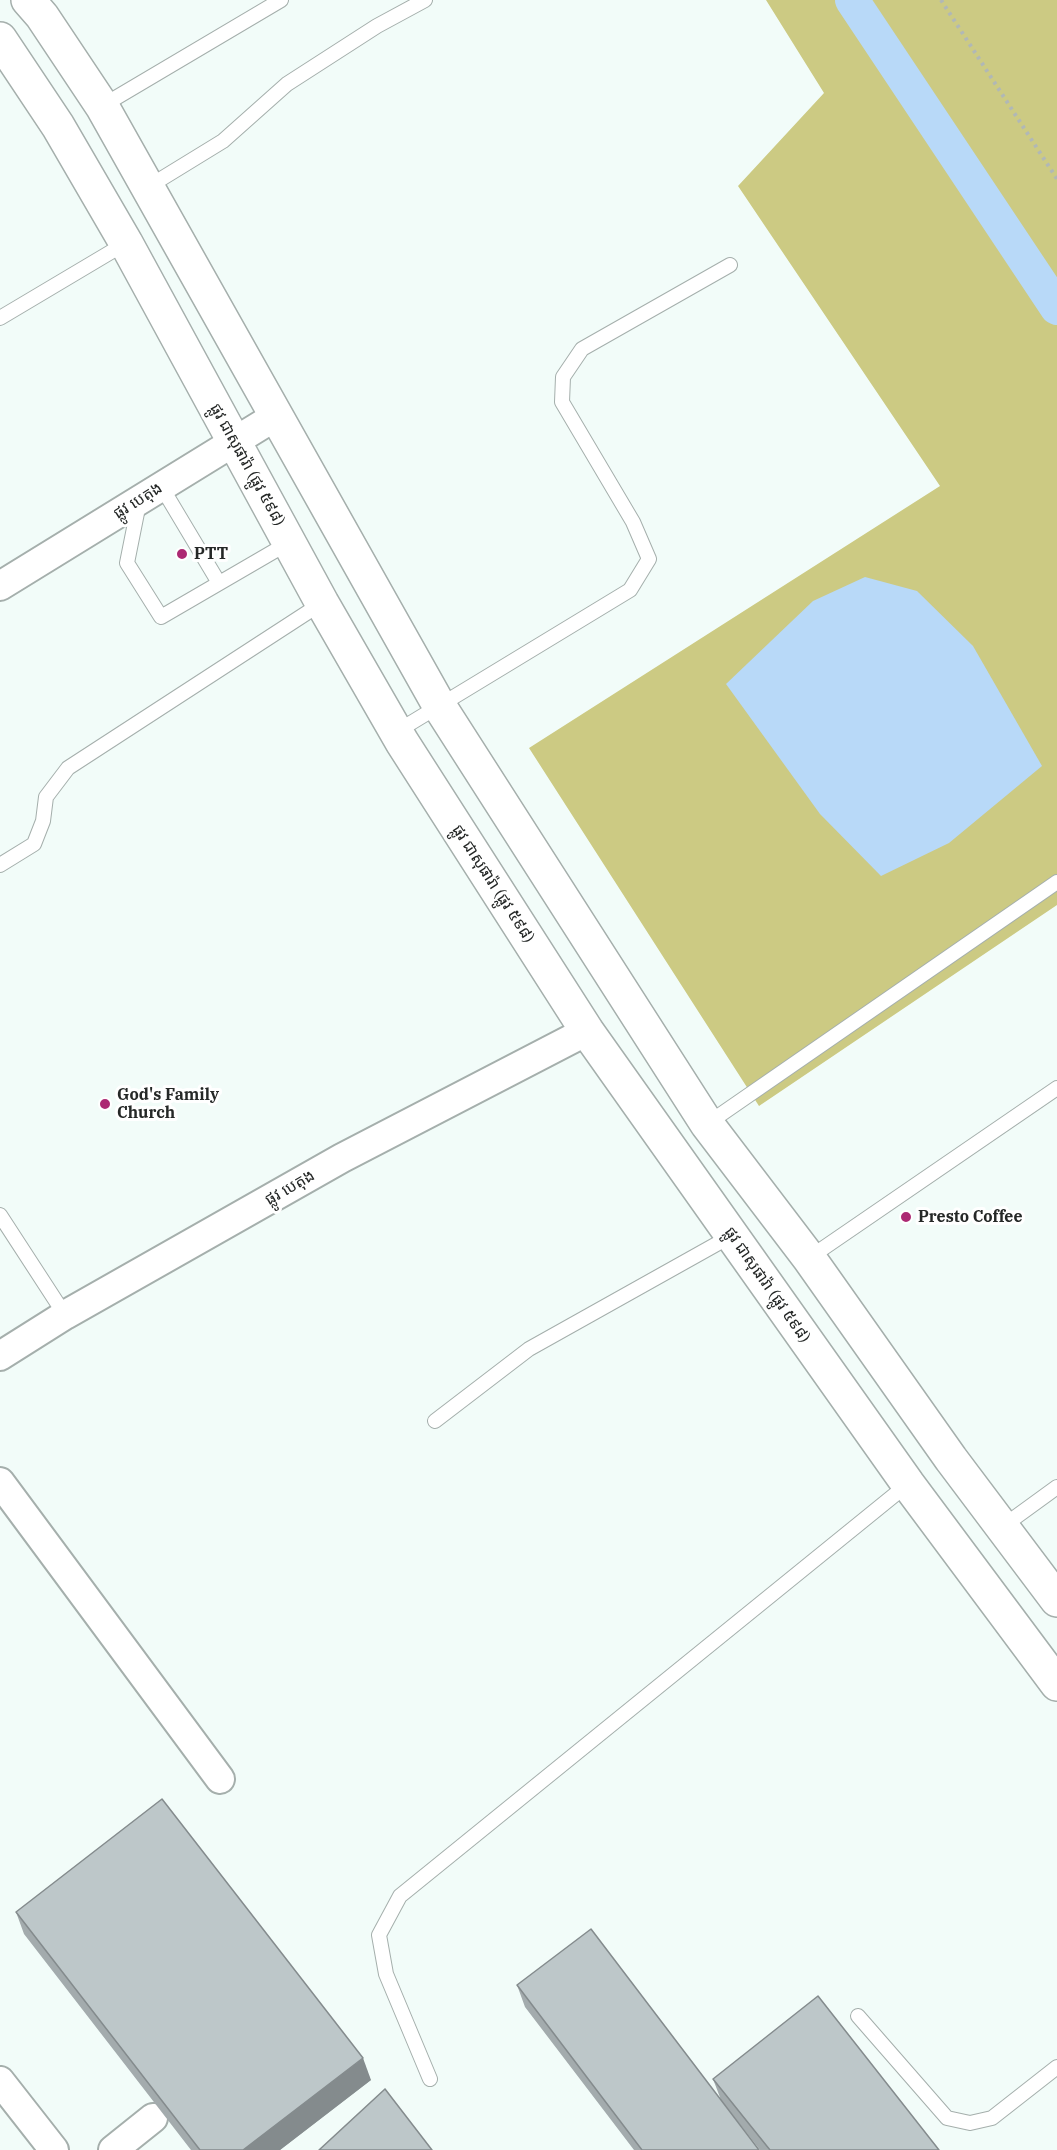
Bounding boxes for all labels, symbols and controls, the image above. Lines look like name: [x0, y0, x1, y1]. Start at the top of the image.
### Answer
street label: ផ្លូវ ជាសុផារ៉ា (ផ្លូវ ៥៩៨): [205, 400, 289, 530]
street label: ផ្លូវ បេតុង: [110, 479, 166, 523]
place label: PTT: [194, 544, 228, 564]
marker: PTT: [175, 547, 189, 561]
street label: ផ្លូវ ជាសុផារ៉ា (ផ្លូវ ៥៩៨): [448, 821, 538, 947]
place label: God's Family Church: [117, 1085, 219, 1123]
marker: God's Family Church: [98, 1097, 112, 1111]
street label: ផ្លូវ បេតុង: [262, 1166, 318, 1210]
place label: Presto Coffee: [918, 1207, 1022, 1227]
marker: Presto Coffee: [899, 1210, 913, 1224]
street label: ផ្លូវ ជាសុផារ៉ា (ផ្លូវ ៥៩៨): [720, 1223, 814, 1347]

